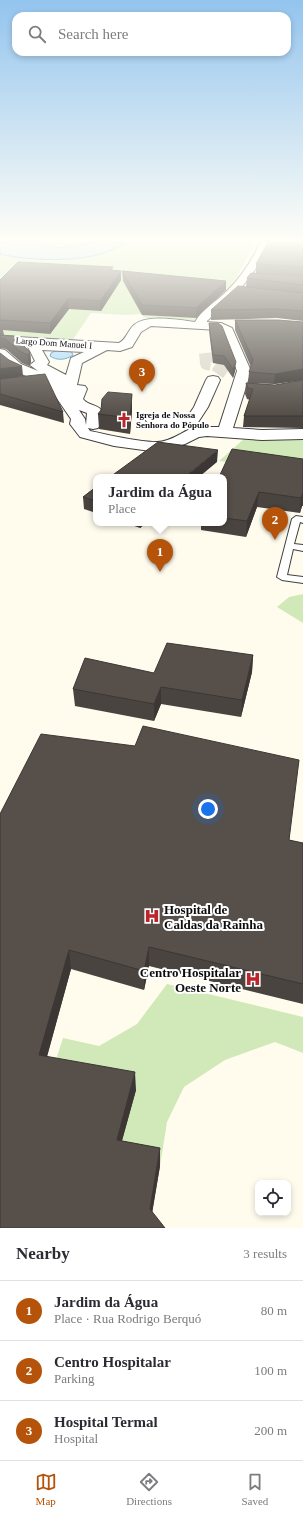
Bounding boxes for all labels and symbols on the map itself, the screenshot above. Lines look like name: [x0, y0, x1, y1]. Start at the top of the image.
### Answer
street label: Largo Dom Manuel I: [15, 335, 93, 351]
pin: 3: [129, 359, 155, 392]
place label: Igreja de Nossa Senhora do Pópulo: [136, 410, 210, 430]
church icon: Igreja de Nossa Senhora do Pópulo: [115, 411, 133, 429]
pin: 2: [262, 507, 288, 540]
pin: 1: [147, 539, 173, 572]
your location: [198, 799, 218, 819]
place label: Hospital de Caldas da Rainha: [164, 902, 263, 932]
hospital icon: Hospital de Caldas da Rainha: [143, 907, 161, 925]
place label: Centro Hospitalar Oeste Norte: [140, 965, 241, 995]
hospital icon: Centro Hospitalar Oeste Norte: [244, 970, 262, 988]

